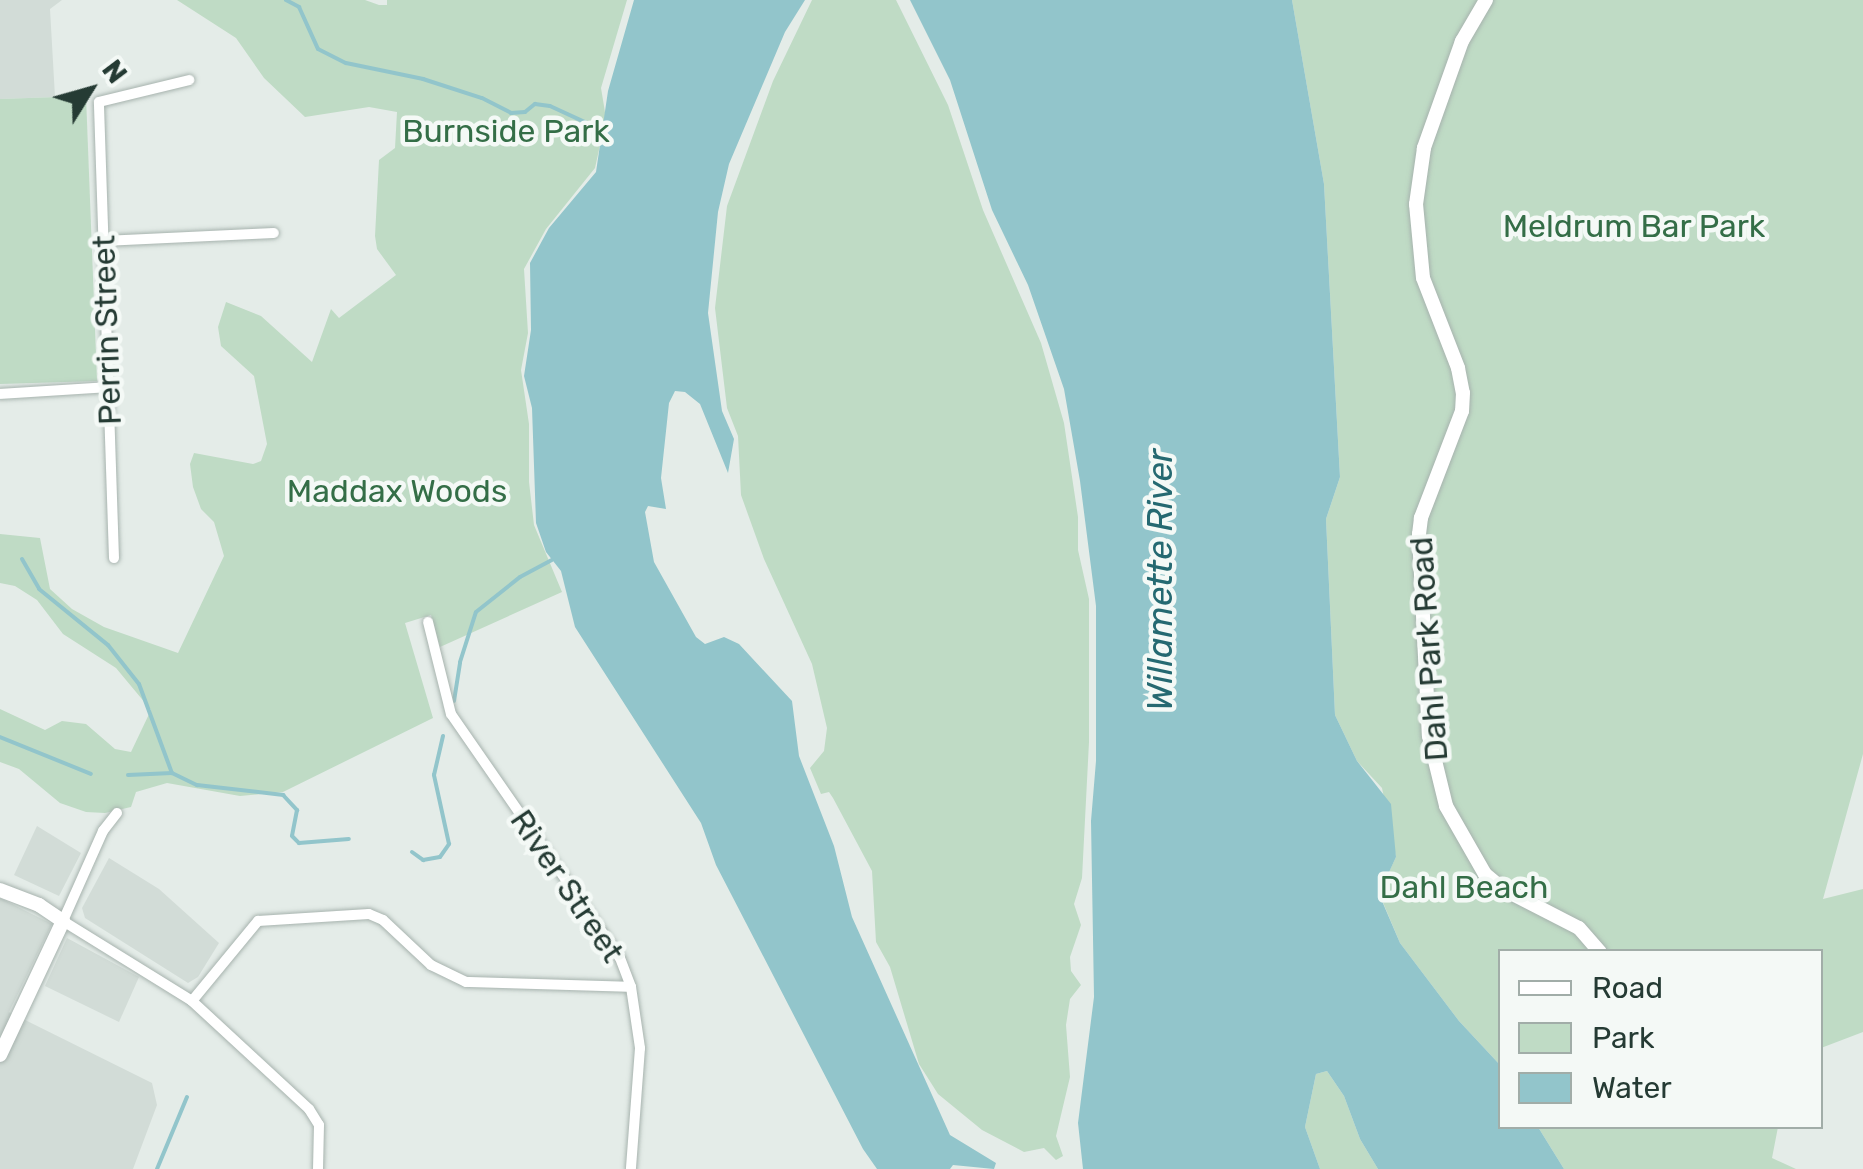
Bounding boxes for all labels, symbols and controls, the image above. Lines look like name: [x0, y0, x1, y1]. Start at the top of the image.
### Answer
north arrow: [40, 40, 140, 140]
text: N: [95, 54, 134, 90]
park label: Burnside Park: [402, 112, 610, 150]
park label: Meldrum Bar Park: [1502, 207, 1766, 245]
street label: Perrin Street: [84, 234, 130, 426]
water label: Willamette River: [1139, 449, 1181, 711]
park label: Maddax Woods: [287, 472, 507, 510]
street label: Dahl Park Road: [1402, 535, 1456, 763]
street label: River Street: [502, 802, 632, 970]
park label: Dahl Beach: [1380, 868, 1548, 906]
legend: [1498, 949, 1823, 1129]
text: Road: [1592, 970, 1663, 1006]
text: Park: [1592, 1020, 1654, 1056]
text: Water: [1592, 1070, 1672, 1106]

